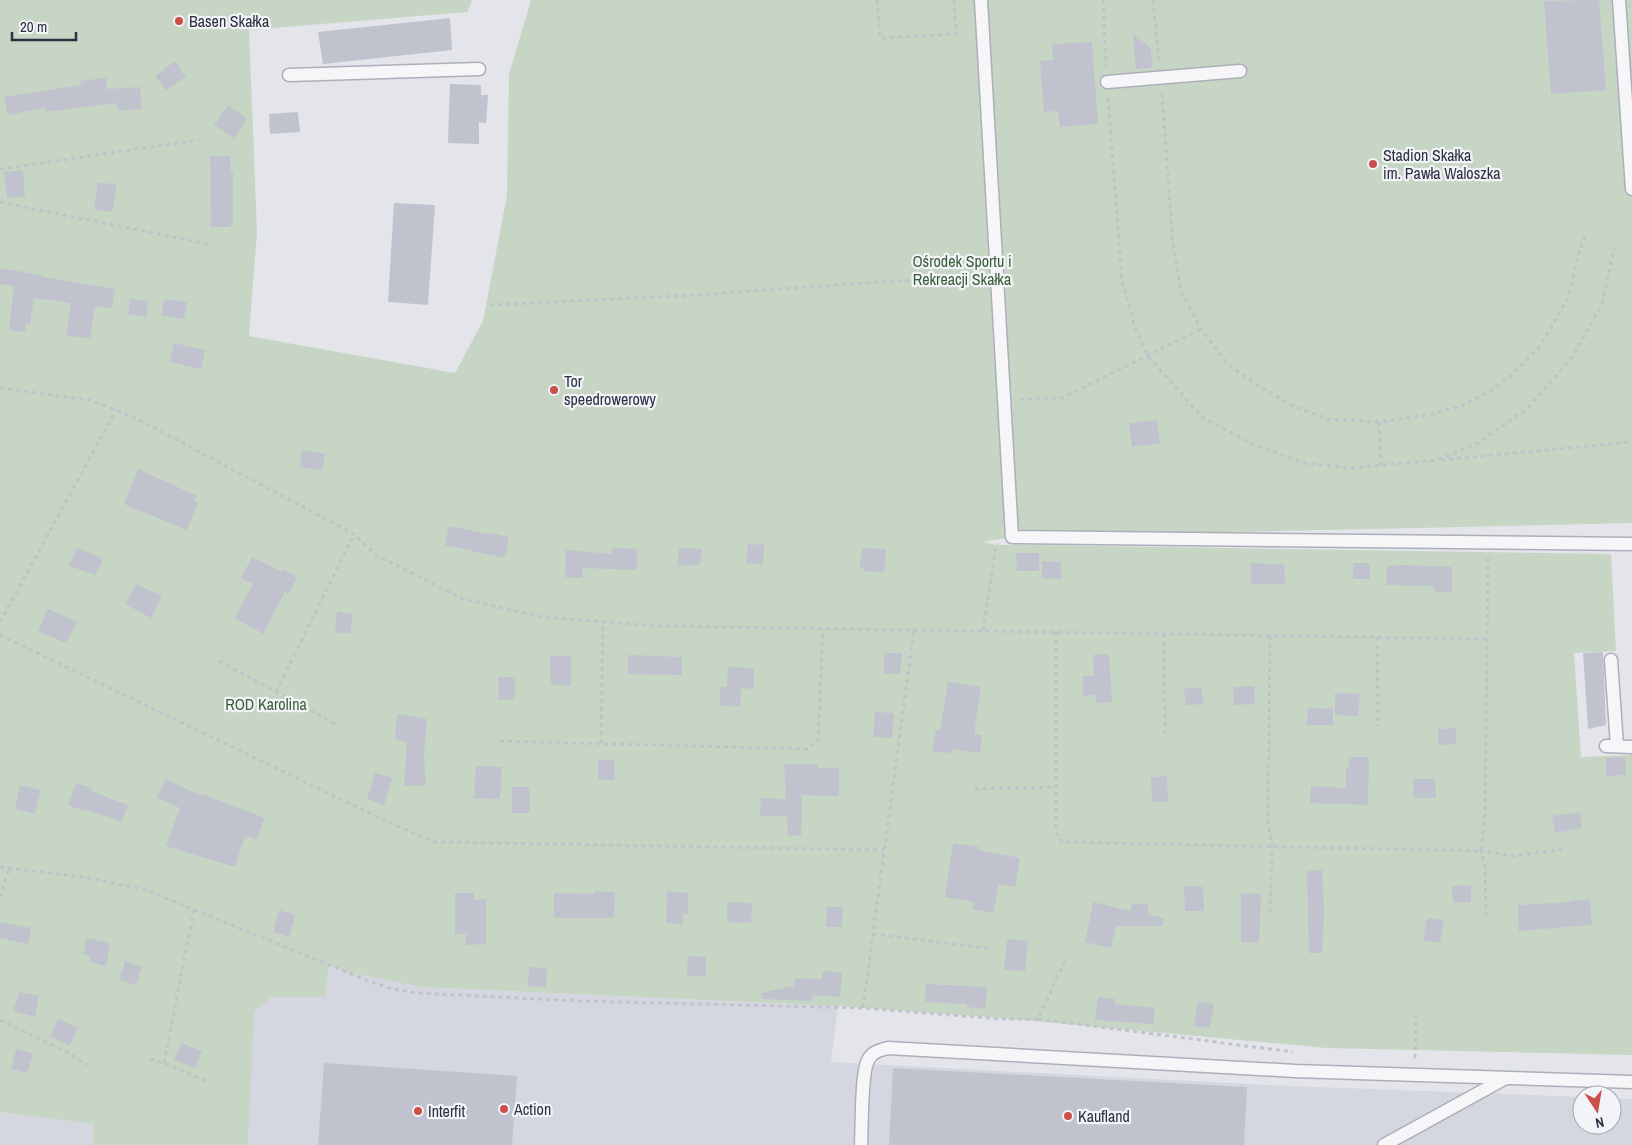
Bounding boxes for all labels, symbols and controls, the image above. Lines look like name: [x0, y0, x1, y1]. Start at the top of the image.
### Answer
scale bar: [12, 10, 76, 42]
place label: Basen Skałka: [189, 10, 270, 32]
marker: Basen Skałka: [173, 15, 185, 27]
text: 20 m: [20, 16, 47, 37]
place label: Stadion Skałka im. Pawła Waloszka: [1383, 144, 1501, 184]
marker: Stadion Skałka im. Pawła Waloszka: [1367, 158, 1379, 170]
park label: Ośrodek Sportu i Rekreacji Skałka: [912, 250, 1012, 290]
place label: Tor speedrowerowy: [564, 370, 656, 410]
marker: Tor speedrowerowy: [548, 384, 560, 396]
park label: ROD Karolina: [225, 693, 308, 715]
north arrow: [1572, 1085, 1622, 1135]
place label: Action: [513, 1098, 551, 1120]
place label: Interfit: [428, 1100, 466, 1122]
marker: Action: [498, 1103, 510, 1115]
marker: Interfit: [412, 1105, 424, 1117]
place label: Kaufland: [1078, 1105, 1130, 1127]
marker: Kaufland: [1062, 1110, 1074, 1122]
text: N: [1594, 1113, 1606, 1132]

